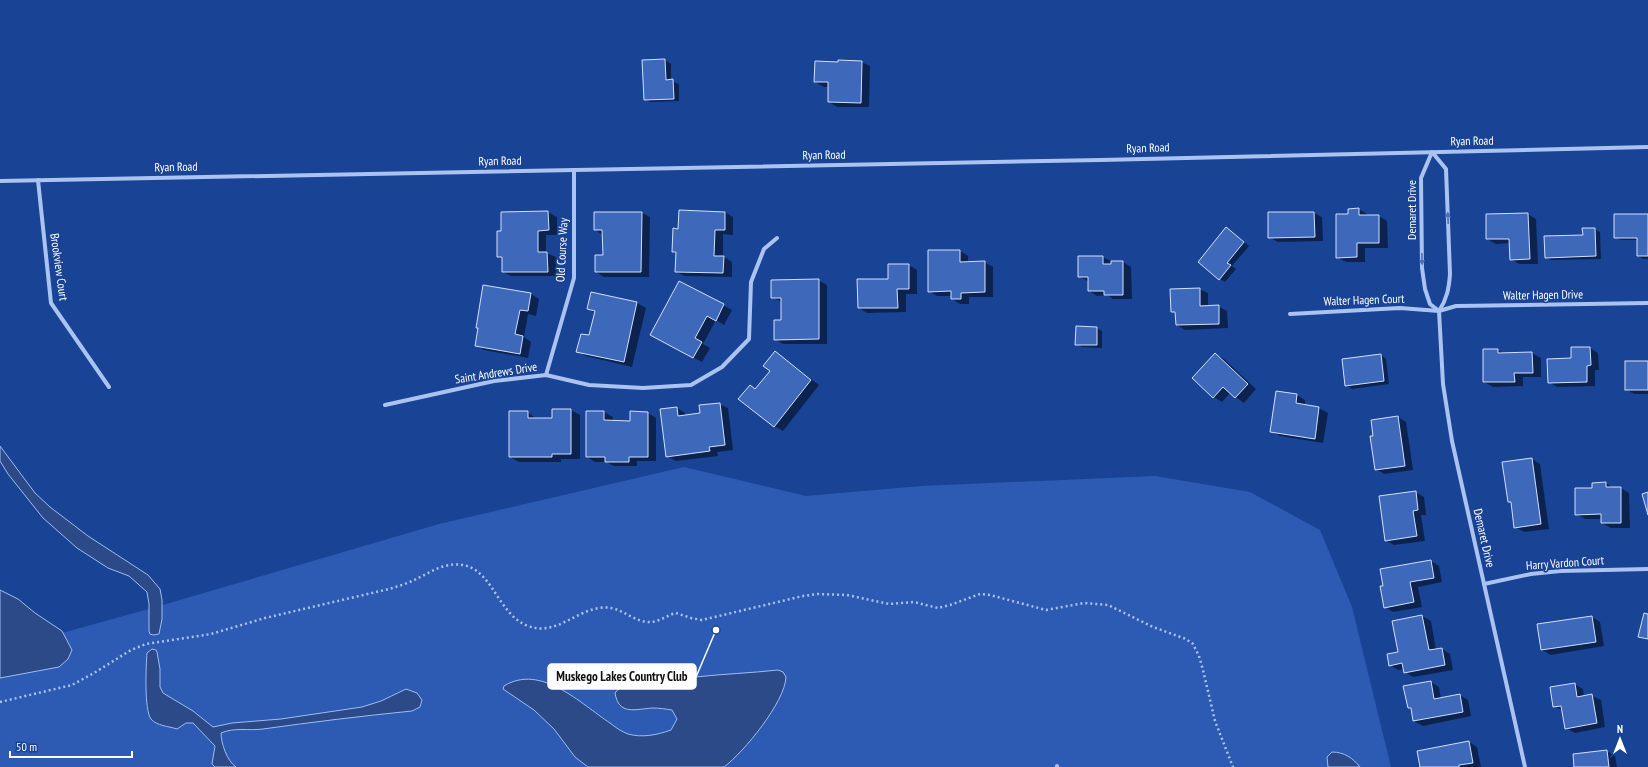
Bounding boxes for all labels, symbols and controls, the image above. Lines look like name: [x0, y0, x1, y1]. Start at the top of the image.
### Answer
street label: Ryan Road: [1450, 133, 1494, 148]
street label: Ryan Road: [1126, 139, 1170, 156]
street label: Ryan Road: [802, 147, 846, 162]
street label: Ryan Road: [478, 153, 522, 168]
street label: Ryan Road: [154, 159, 198, 174]
street label: Demaret Drive: [1404, 180, 1419, 240]
one-way arrow: [1444, 212, 1451, 224]
street label: Old Course Way: [552, 217, 571, 282]
street label: Brookview Court: [47, 232, 72, 302]
one-way arrow: [1419, 253, 1425, 266]
street label: Walter Hagen Drive: [1503, 286, 1583, 303]
street label: Walter Hagen Court: [1323, 291, 1405, 308]
street label: Saint Andrews Drive: [454, 359, 538, 386]
street label: Demaret Drive: [1470, 507, 1499, 569]
street label: Harry Vardon Court: [1526, 552, 1605, 573]
callout: Muskego Lakes Country Club: [548, 664, 696, 689]
text: Muskego Lakes Country Club: [556, 668, 688, 685]
north arrow: [1600, 719, 1640, 759]
text: N: [1617, 722, 1623, 736]
scale bar: [10, 733, 132, 759]
text: 50 m: [16, 739, 37, 754]

